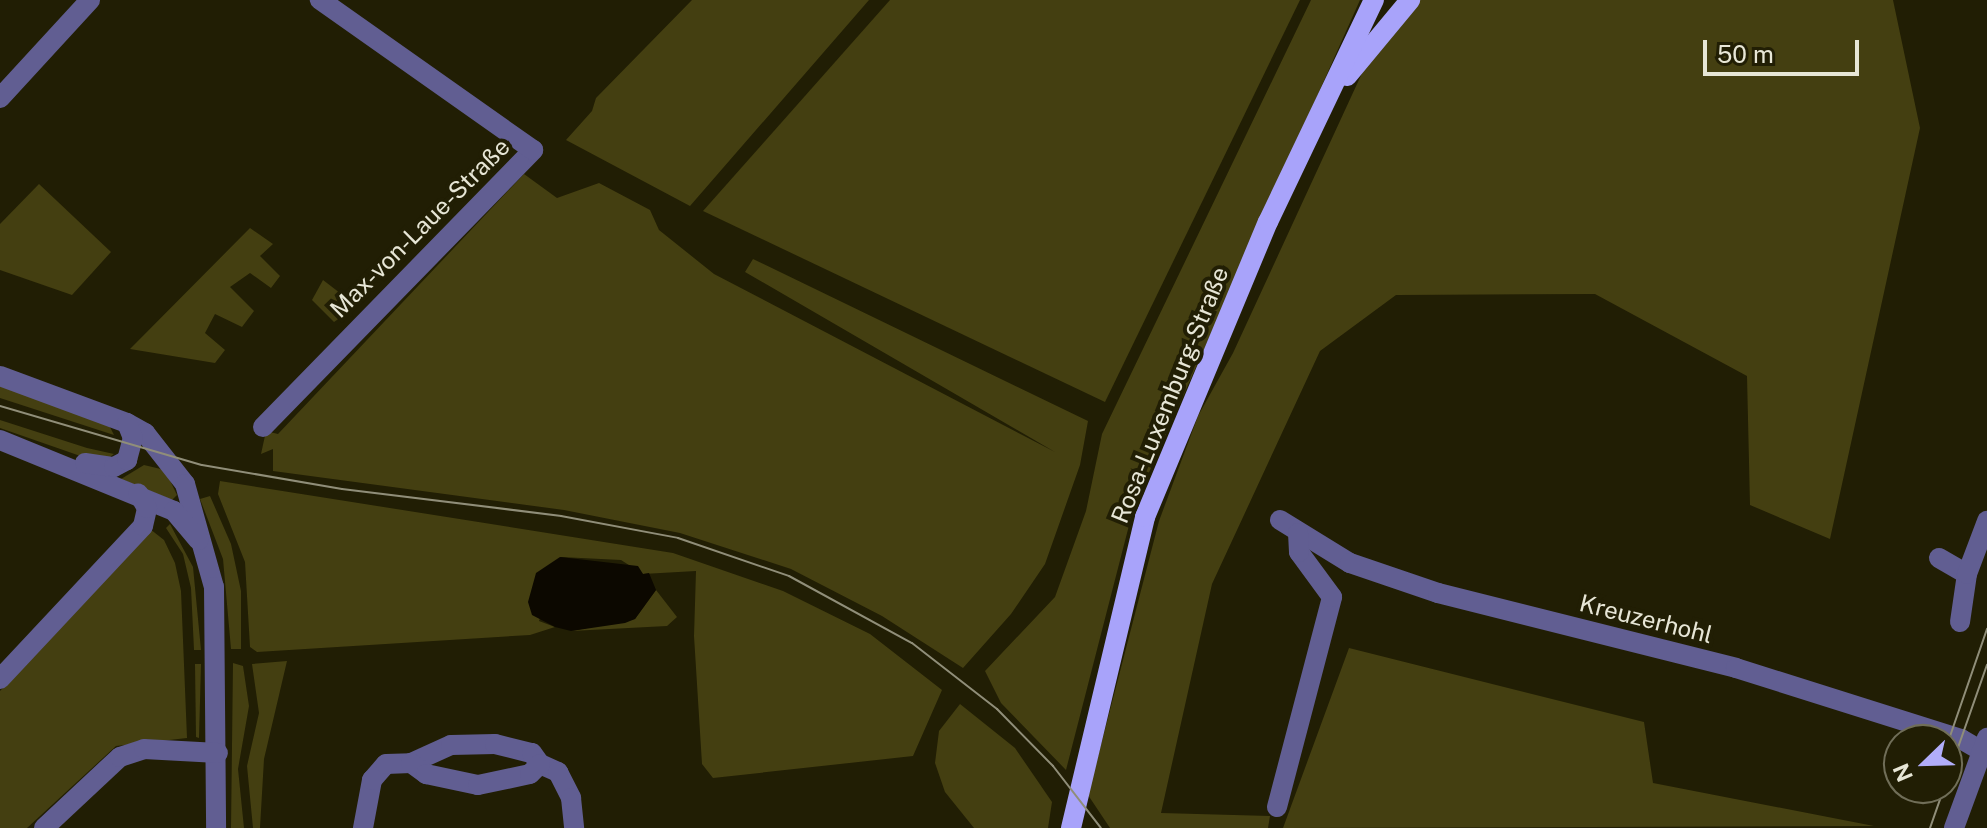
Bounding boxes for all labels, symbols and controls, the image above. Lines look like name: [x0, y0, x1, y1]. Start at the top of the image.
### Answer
scale bar: [1707, 24, 1863, 74]
text: 50 m: [1717, 40, 1774, 68]
street label: Max-von-Laue-Straße: [324, 132, 516, 324]
street label: Rosa-Luxemburg-Straße: [1105, 263, 1235, 527]
street label: Kreuzerhohl: [1577, 589, 1715, 649]
north arrow: [1883, 724, 1963, 804]
text: N: [1887, 760, 1918, 786]

